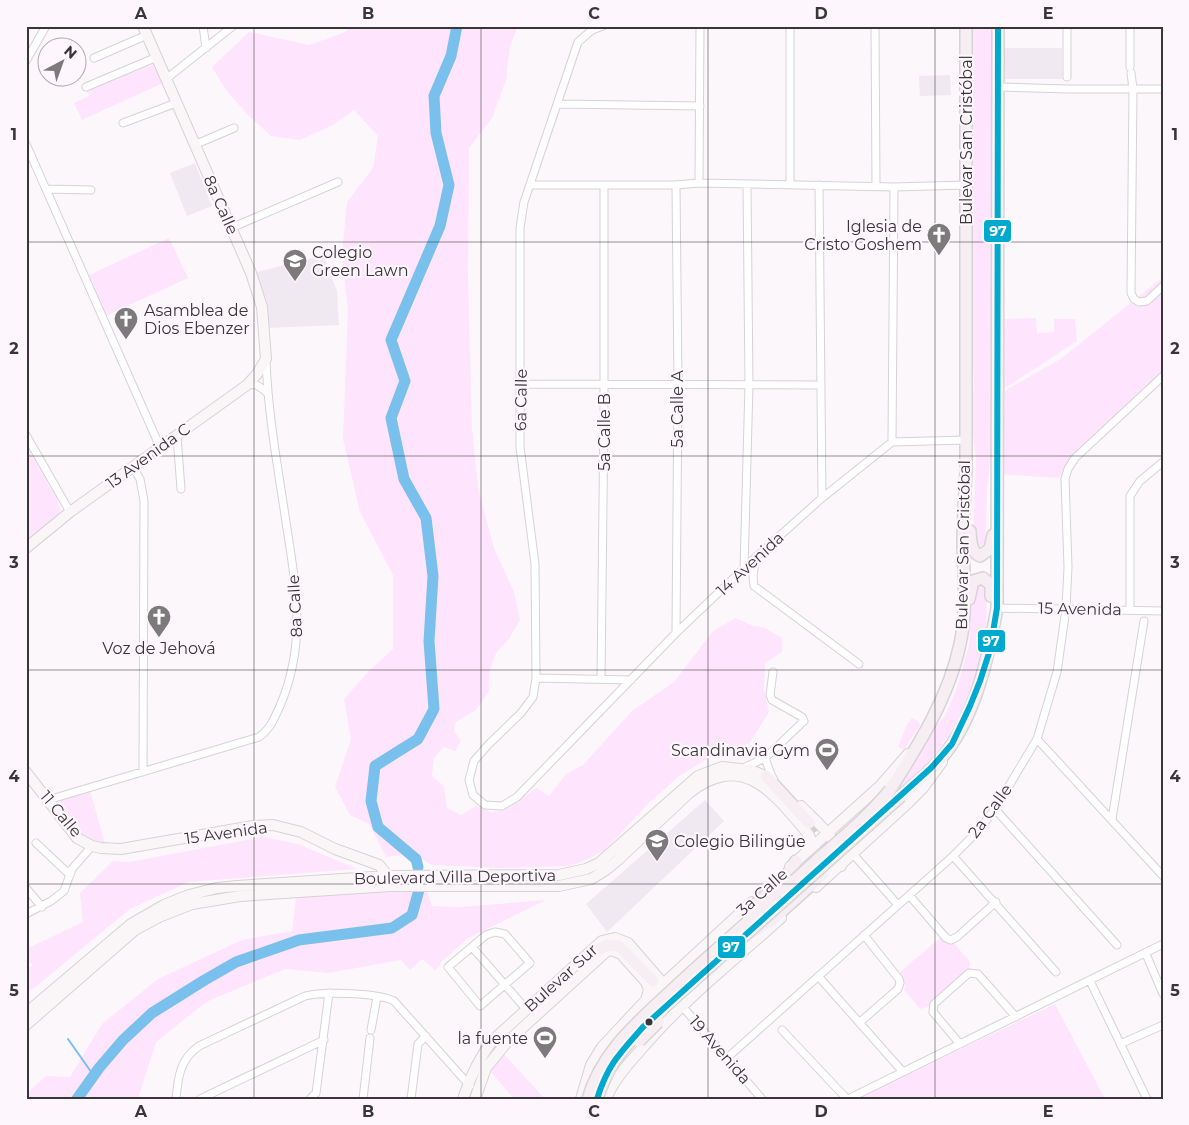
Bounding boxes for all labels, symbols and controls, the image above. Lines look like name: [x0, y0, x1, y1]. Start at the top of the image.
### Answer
text: A: [134, 4, 148, 23]
text: B: [362, 4, 374, 23]
text: C: [588, 4, 600, 23]
text: D: [814, 4, 828, 23]
text: E: [1043, 4, 1053, 23]
north arrow: [38, 38, 88, 88]
text: N: [60, 42, 81, 63]
street label: Bulevar San Cristóbal: [957, 55, 976, 225]
text: 1: [11, 125, 17, 144]
text: 1: [1172, 125, 1178, 144]
street label: 8a Calle: [200, 172, 242, 238]
place label: Iglesia de Cristo Goshem: [804, 217, 922, 254]
line badge: 97: [983, 219, 1012, 243]
church icon: Iglesia de Cristo Goshem: [926, 222, 952, 256]
text: 97: [989, 222, 1007, 240]
place label: Colegio Green Lawn: [312, 243, 409, 280]
school or university icon: Colegio Green Lawn: [282, 248, 308, 282]
place label: Asamblea de Dios Ebenzer: [144, 301, 250, 338]
church icon: Asamblea de Dios Ebenzer: [113, 306, 139, 340]
text: 2: [9, 339, 19, 358]
text: 2: [1170, 339, 1180, 358]
street label: 6a Calle: [511, 369, 531, 431]
street label: 5a Calle A: [668, 370, 687, 448]
street label: 5a Calle B: [595, 393, 614, 471]
street label: 13 Avenida C: [102, 419, 194, 493]
street label: Bulevar San Cristóbal: [952, 460, 974, 630]
street label: 14 Avenida: [712, 528, 788, 600]
text: 3: [8, 553, 19, 572]
text: 3: [1169, 553, 1180, 572]
street label: 8a Calle: [284, 574, 306, 638]
street label: 15 Avenida: [1038, 599, 1122, 619]
church icon: Voz de Jehová: [146, 604, 172, 638]
line badge: 97: [977, 629, 1006, 653]
text: 97: [982, 632, 1000, 650]
place label: Voz de Jehová: [102, 639, 216, 658]
sports icon: Scandinavia Gym: [814, 737, 840, 771]
place label: Scandinavia Gym: [671, 741, 810, 760]
text: 4: [8, 767, 20, 786]
text: 4: [1169, 767, 1181, 786]
street label: 2a Calle: [964, 780, 1016, 842]
street label: 11 Calle: [36, 787, 86, 841]
street label: 15 Avenida: [183, 818, 269, 848]
school or university icon: Colegio Bilingüe: [644, 828, 670, 862]
place label: Colegio Bilingüe: [674, 832, 806, 851]
street label: 3a Calle: [733, 864, 791, 920]
street label: Boulevard Villa Deportiva: [354, 866, 556, 888]
line badge: 97: [717, 935, 746, 959]
text: 97: [722, 938, 740, 956]
street label: Bulevar Sur: [520, 940, 602, 1016]
text: 5: [9, 981, 19, 1000]
text: 5: [1170, 981, 1180, 1000]
street label: 19 Avenida: [685, 1012, 755, 1088]
unlabelled marker: [644, 1017, 654, 1027]
sports icon: la fuente: [532, 1025, 558, 1059]
place label: la fuente: [458, 1029, 528, 1048]
text: A: [134, 1102, 148, 1121]
text: B: [362, 1102, 374, 1121]
text: C: [588, 1102, 600, 1121]
text: D: [814, 1102, 828, 1121]
text: E: [1043, 1102, 1053, 1121]

